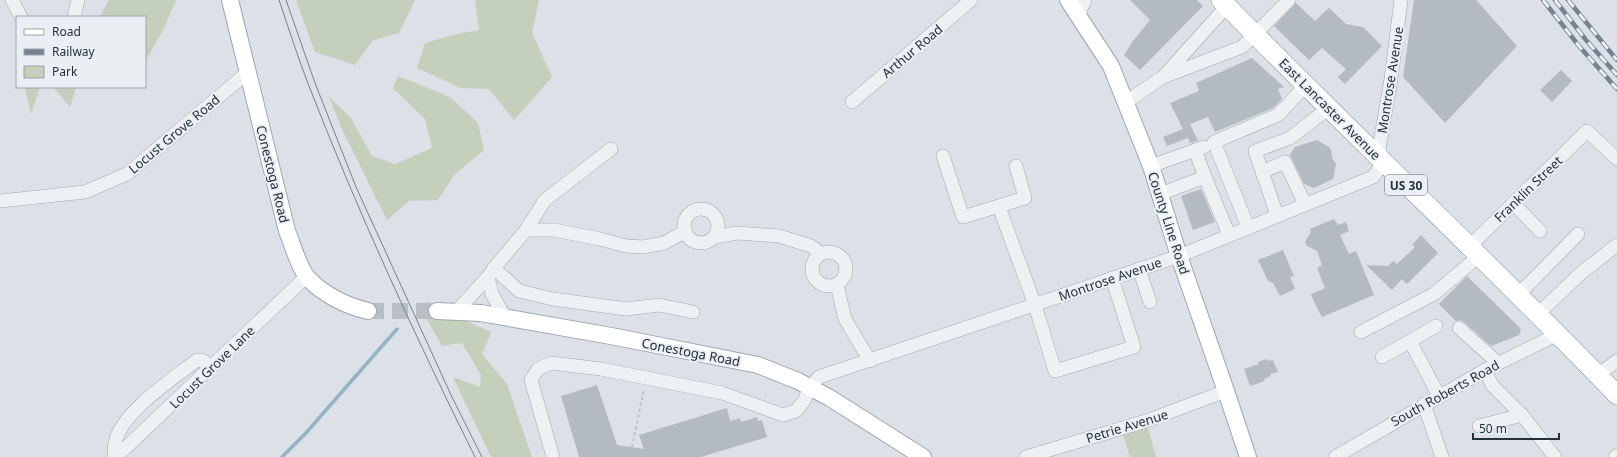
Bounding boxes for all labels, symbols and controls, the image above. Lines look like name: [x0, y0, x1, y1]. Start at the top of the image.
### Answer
legend: [16, 16, 146, 88]
street label: Arthur Road: [878, 20, 946, 82]
text: Road: [52, 23, 81, 40]
street label: Montrose Avenue: [1373, 25, 1407, 135]
text: Railway: [52, 43, 96, 60]
street label: East Lancaster Avenue: [1275, 54, 1385, 164]
text: Park: [52, 63, 78, 80]
street label: Locust Grove Road: [125, 90, 223, 178]
street label: Conestoga Road: [252, 123, 294, 225]
street label: Franklin Street: [1490, 152, 1566, 226]
street label: County Line Road: [1144, 169, 1194, 277]
road number: US 30: [1385, 175, 1427, 195]
street label: Montrose Avenue: [1056, 253, 1164, 305]
street label: Locust Grove Lane: [165, 322, 259, 412]
street label: Conestoga Road: [640, 334, 742, 370]
street label: South Roberts Road: [1388, 356, 1502, 430]
street label: Petrie Avenue: [1084, 405, 1170, 447]
scale bar: [1473, 415, 1559, 441]
text: 50 m: [1479, 420, 1507, 437]

